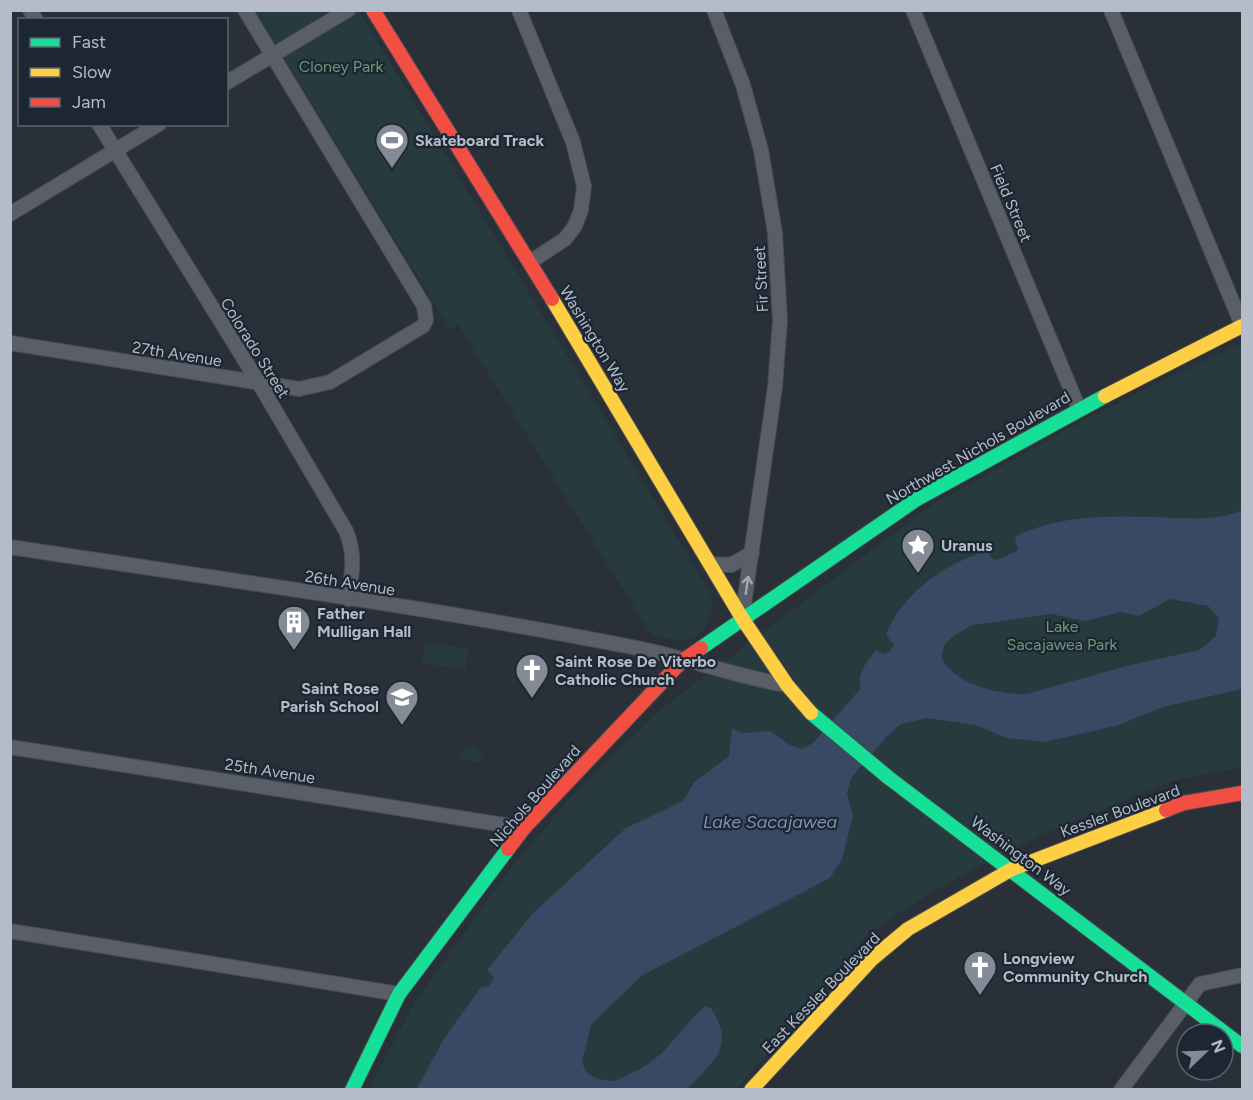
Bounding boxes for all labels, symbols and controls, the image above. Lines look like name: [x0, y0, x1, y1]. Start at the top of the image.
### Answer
legend: [18, 18, 228, 126]
text: Fast: [72, 31, 106, 53]
park label: Cloney Park: [299, 57, 384, 76]
text: Slow: [72, 61, 111, 83]
text: Jam: [72, 91, 106, 113]
sports icon: Skateboard Track: [374, 122, 410, 169]
place label: Skateboard Track: [415, 131, 544, 150]
street label: Field Street: [986, 161, 1036, 245]
street label: Fir Street: [750, 245, 772, 313]
street label: Washington Way: [556, 282, 635, 396]
street label: Colorado Street: [217, 294, 293, 402]
street label: 27th Avenue: [131, 338, 223, 371]
street label: Northwest Nichols Boulevard: [883, 387, 1073, 509]
place icon: Uranus: [900, 527, 936, 574]
place label: Uranus: [941, 536, 993, 555]
street label: 26th Avenue: [304, 566, 397, 600]
one-way arrow: [742, 576, 753, 596]
building icon: Father Mulligan Hall: [276, 604, 312, 651]
place label: Father Mulligan Hall: [317, 604, 411, 641]
park label: Lake Sacajawea Park: [1007, 617, 1118, 654]
church icon: Saint Rose De Viterbo Catholic Church: [514, 652, 550, 699]
place label: Saint Rose De Viterbo Catholic Church: [555, 652, 716, 689]
place label: Saint Rose Parish School: [280, 679, 379, 716]
school or university icon: Saint Rose Parish School: [384, 679, 420, 726]
street label: Nichols Boulevard: [486, 741, 584, 851]
street label: 25th Avenue: [223, 754, 317, 788]
street label: Kessler Boulevard: [1058, 781, 1182, 841]
water label: Lake Sacajawea: [703, 811, 838, 833]
street label: Washington Way: [967, 812, 1075, 900]
street label: East Kessler Boulevard: [758, 928, 884, 1058]
church icon: Longview Community Church: [962, 949, 998, 996]
place label: Longview Community Church: [1003, 949, 1147, 986]
north arrow: [1175, 1022, 1235, 1082]
text: N: [1207, 1037, 1230, 1056]

